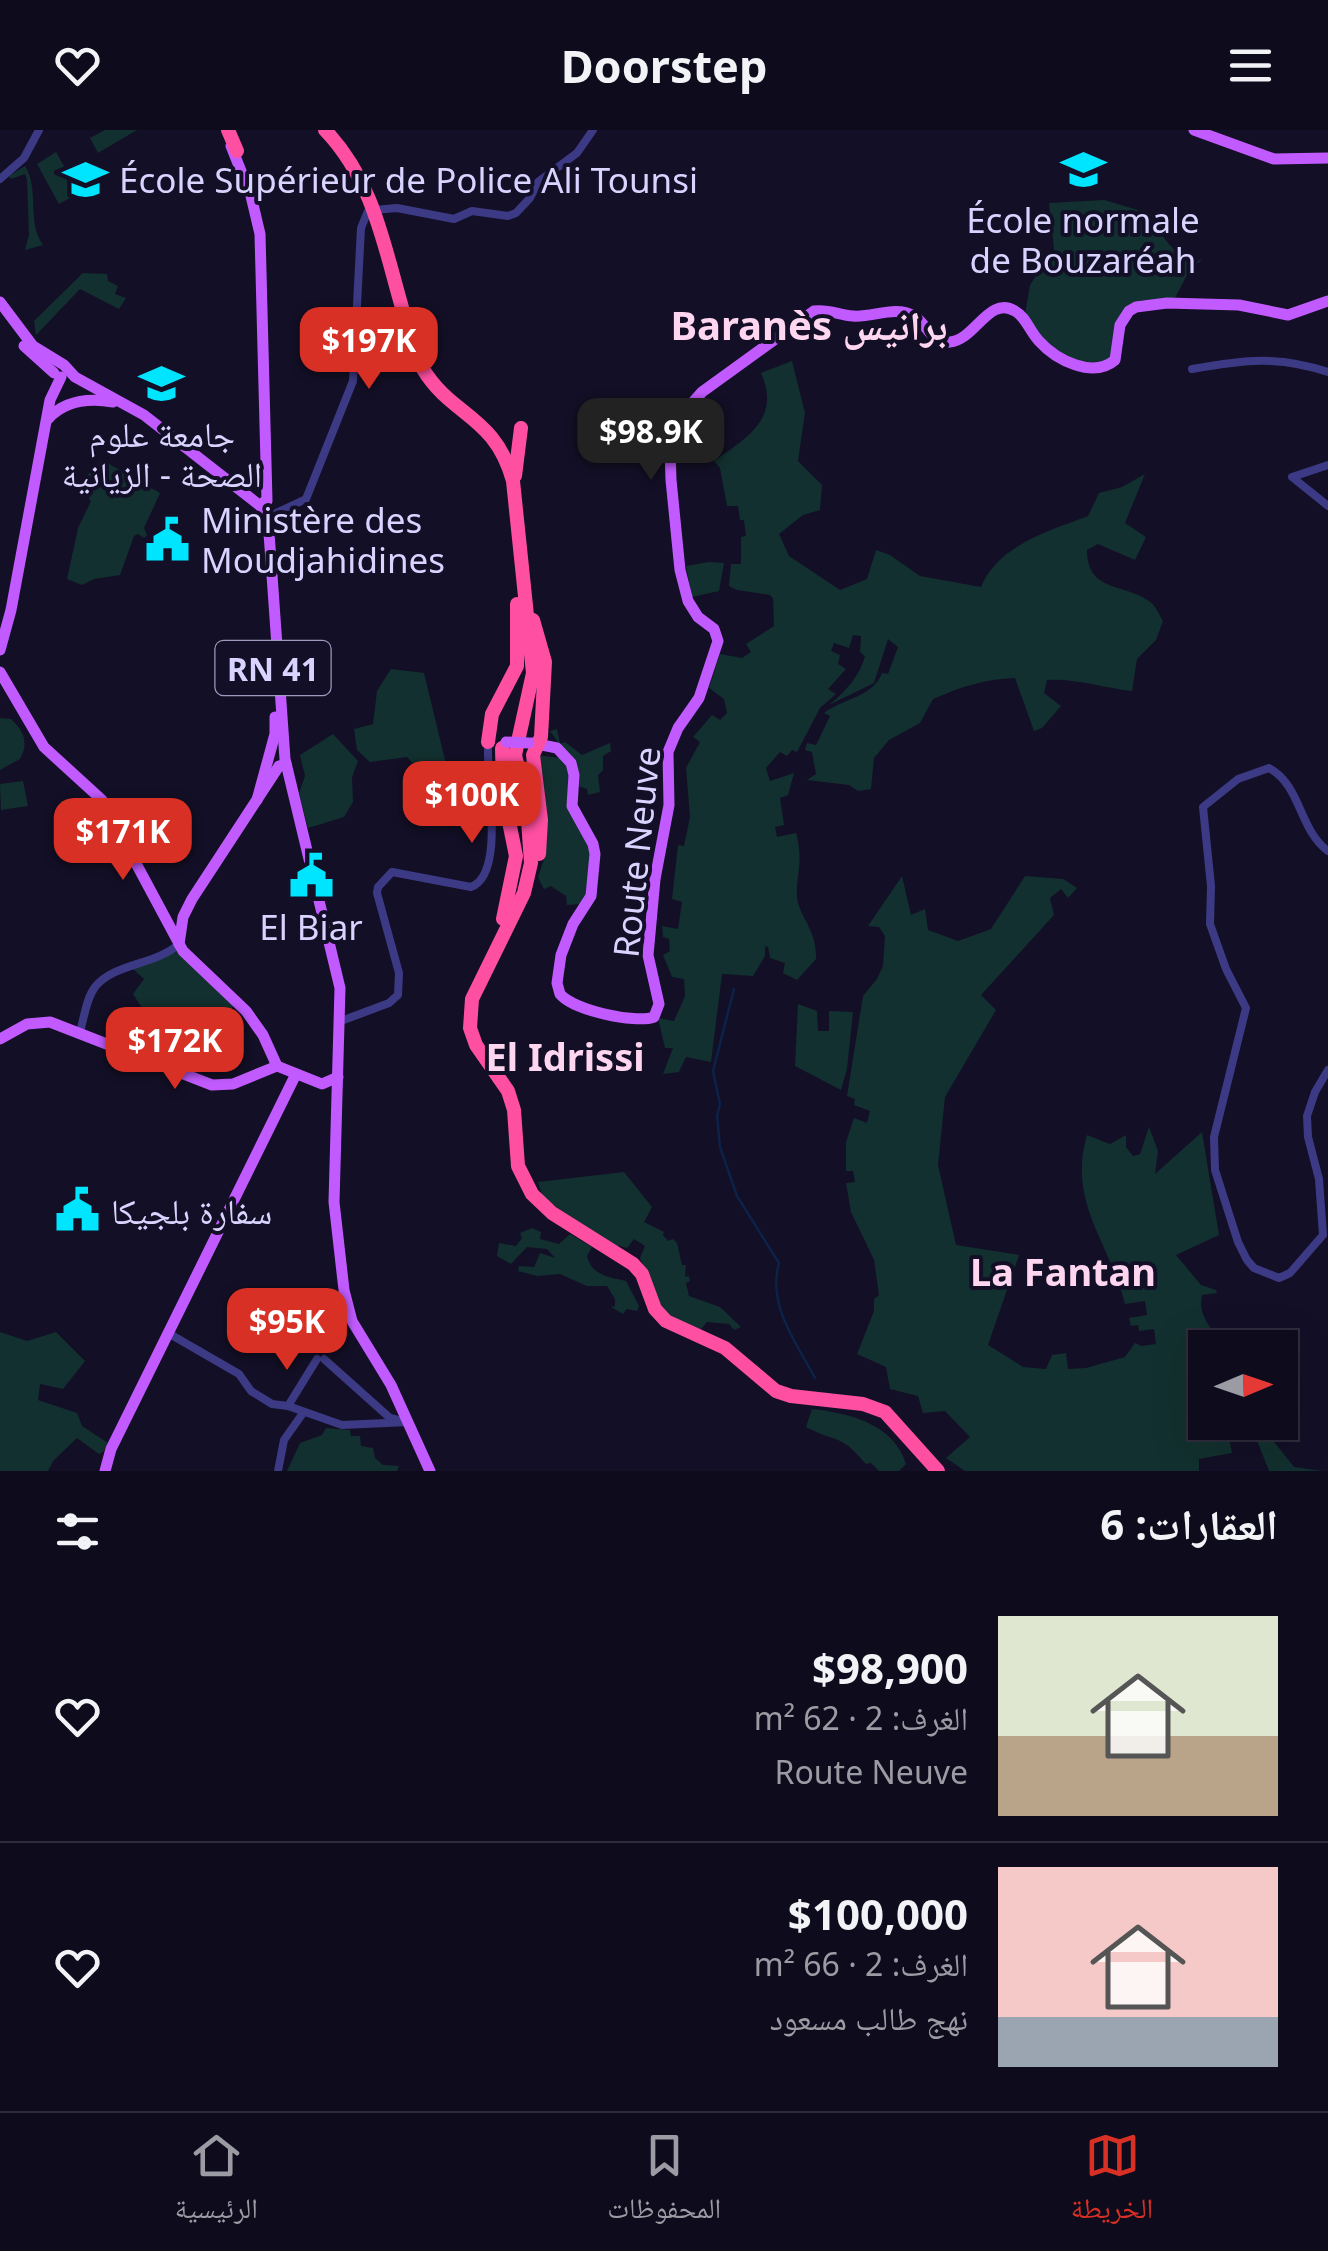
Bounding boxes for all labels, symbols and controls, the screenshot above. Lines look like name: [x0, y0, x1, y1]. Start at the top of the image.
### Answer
text: Doorstep: [561, 35, 767, 96]
icon: heart: [50, 38, 105, 93]
icon: menu: [1223, 38, 1278, 93]
school or university icon: École normale de Bouzaréah: [1059, 145, 1107, 193]
school or university icon: École Supérieur de Police Ali Tounsi: [62, 155, 110, 203]
place label: École Supérieur de Police Ali Tounsi: [119, 156, 698, 203]
place label: École normale de Bouzaréah: [966, 196, 1200, 283]
district label: Baranès برانيس: [670, 297, 948, 352]
pin: $197K: [299, 307, 439, 392]
text: $197K: [322, 318, 416, 361]
school or university icon: جامعة علوم الصحة - الزيانية: [138, 359, 186, 407]
pin: $98.9K: [570, 398, 732, 483]
text: $98.9K: [599, 409, 703, 452]
place label: جامعة علوم الصحة - الزيانية: [62, 410, 262, 497]
place label: Ministère des Moudjahidines: [201, 496, 445, 583]
public building icon: Ministère des Moudjahidines: [144, 515, 192, 563]
road number: RN 41: [216, 641, 330, 695]
street label: Route Neuve: [602, 744, 670, 960]
pin: $100K: [402, 761, 542, 846]
text: $100K: [425, 772, 519, 815]
pin: $171K: [53, 798, 193, 883]
text: $171K: [76, 809, 170, 852]
public building icon: El Biar: [287, 852, 335, 900]
place label: El Biar: [259, 903, 363, 950]
pin: $172K: [105, 1007, 245, 1092]
text: $172K: [128, 1018, 222, 1061]
district label: El Idrissi: [485, 1030, 645, 1082]
public building icon: سفارة بلجيكا: [54, 1186, 102, 1234]
place label: سفارة بلجيكا: [111, 1187, 272, 1234]
district label: La Fantan: [970, 1245, 1156, 1297]
pin: $95K: [228, 1288, 346, 1373]
text: $95K: [249, 1299, 325, 1342]
north arrow: [1188, 1330, 1298, 1440]
map controls: [1188, 1330, 1298, 1440]
text: العقارات: 6: [1100, 1495, 1278, 1552]
icon: filters: [50, 1504, 105, 1559]
text: $98,900: [812, 1639, 968, 1696]
icon: home: [1078, 1656, 1198, 1776]
icon: heart: [50, 1689, 105, 1744]
text: الغرف: 2 · 62 m²: [754, 1696, 968, 1739]
text: Route Neuve: [775, 1750, 968, 1793]
text: $100,000: [788, 1885, 968, 1942]
icon: home: [1078, 1907, 1198, 2027]
icon: heart: [50, 1940, 105, 1995]
text: الغرف: 2 · 66 m²: [754, 1942, 968, 1985]
text: نهج طالب مسعود: [770, 1996, 968, 2039]
tab: الرئيسية: [175, 2128, 258, 2236]
tab: المحفوظات: [607, 2128, 721, 2236]
tab: الخريطة: [1071, 2128, 1153, 2236]

